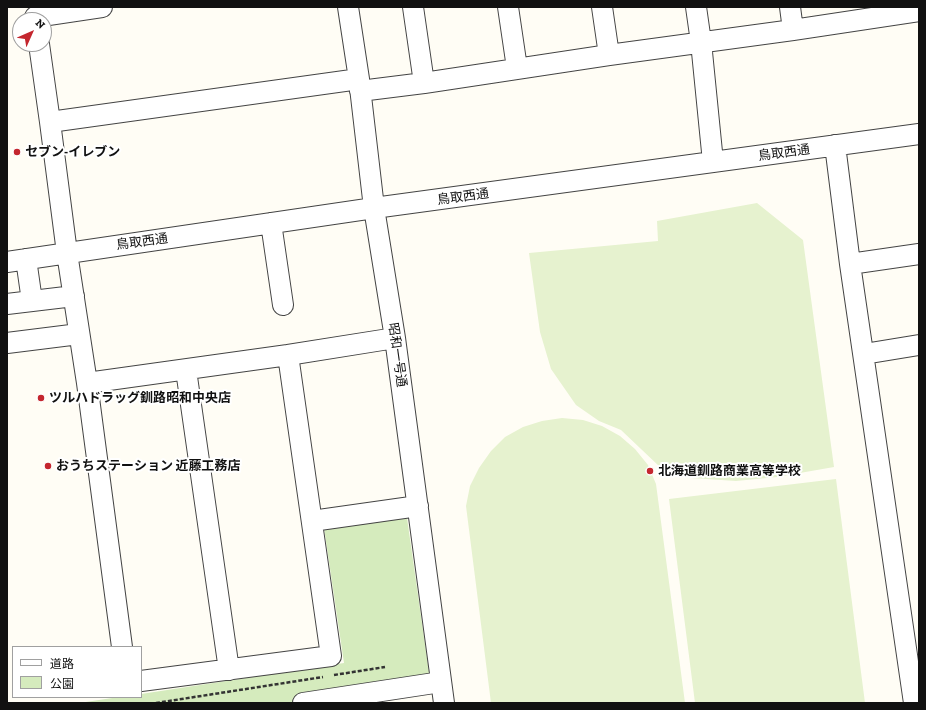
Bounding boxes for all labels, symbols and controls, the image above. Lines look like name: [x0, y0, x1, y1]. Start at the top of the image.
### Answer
north arrow: [12, 12, 52, 52]
text: N: [33, 16, 48, 31]
street label: 鳥取西通: [757, 142, 811, 164]
place label: セブン-イレブン: [25, 144, 120, 160]
marker: セブン-イレブン: [12, 147, 22, 157]
street label: 鳥取西通: [436, 186, 490, 208]
street label: 鳥取西通: [115, 231, 169, 253]
street label: 昭和一号通: [385, 322, 409, 388]
place label: ツルハドラッグ釧路昭和中央店: [49, 390, 231, 406]
marker: ツルハドラッグ釧路昭和中央店: [36, 393, 46, 403]
place label: おうちステーション 近藤工務店: [56, 458, 240, 474]
marker: おうちステーション 近藤工務店: [43, 461, 53, 471]
place label: 北海道釧路商業高等学校: [658, 463, 801, 479]
marker: 北海道釧路商業高等学校: [645, 466, 655, 476]
legend: [12, 646, 142, 698]
text: 道路: [50, 657, 74, 671]
text: 公園: [50, 677, 74, 691]

